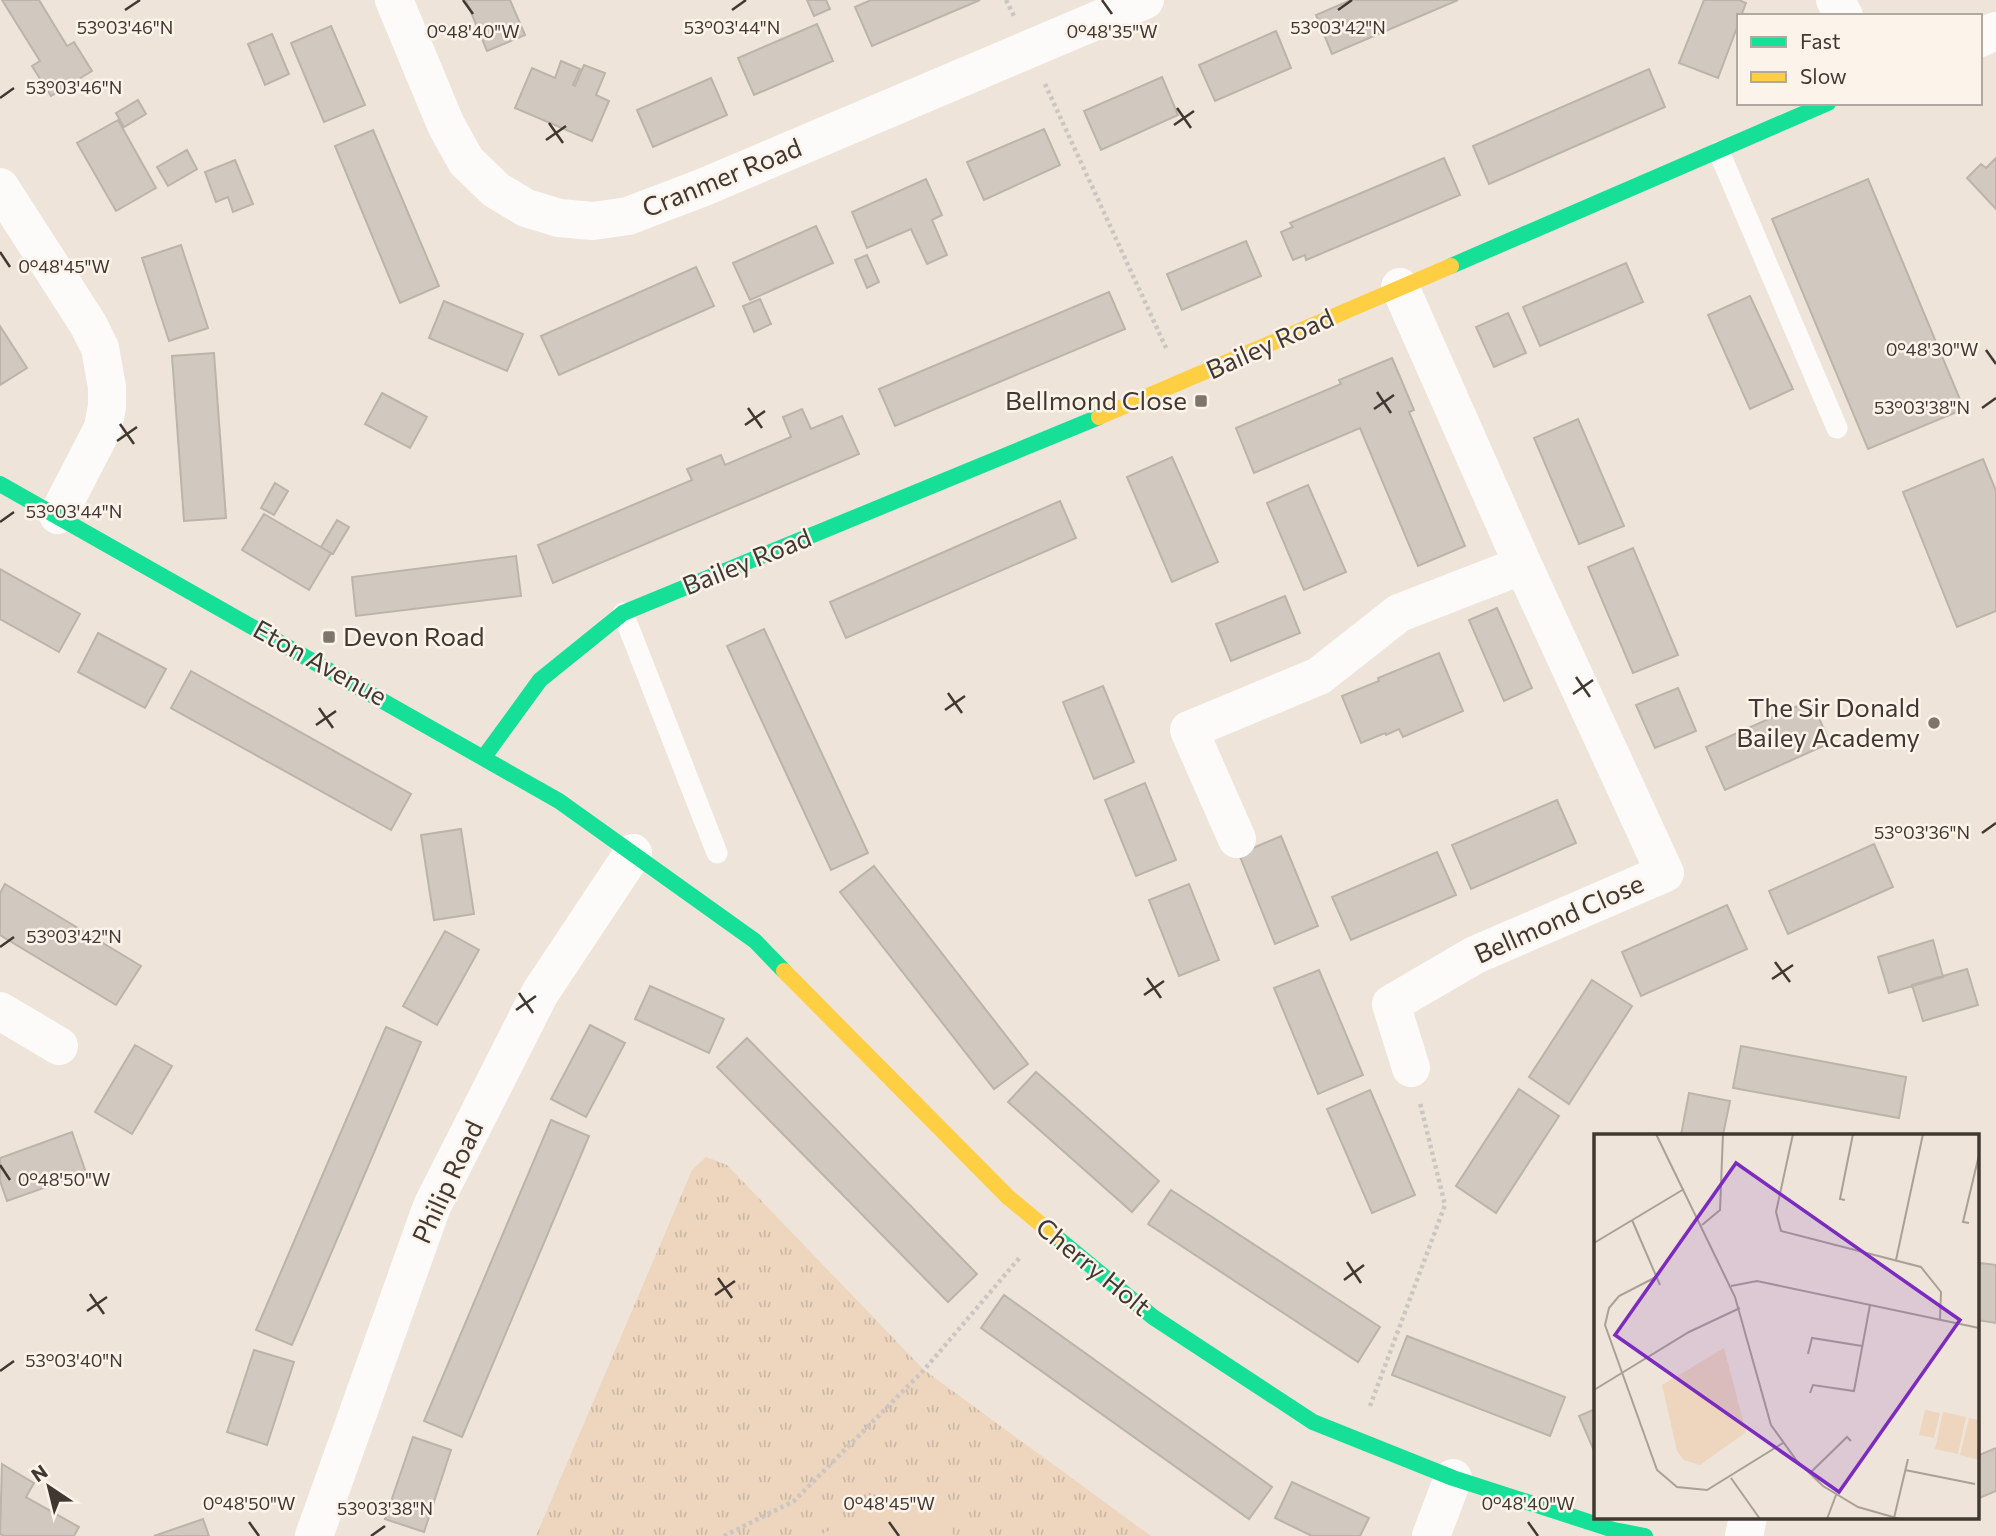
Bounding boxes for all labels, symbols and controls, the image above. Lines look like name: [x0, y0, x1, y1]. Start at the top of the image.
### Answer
legend: [1737, 14, 1982, 105]
text: 53°03'46"N: [77, 16, 173, 38]
text: 53°03'44"N: [684, 16, 780, 38]
text: 53°03'42"N: [1290, 16, 1386, 38]
text: 0°48'40"W: [426, 20, 520, 42]
text: 0°48'35"W: [1066, 20, 1158, 42]
text: Fast: [1800, 28, 1841, 53]
text: Slow: [1800, 63, 1847, 88]
text: 53°03'46"N: [26, 76, 122, 98]
street label: Cranmer Road: [637, 131, 806, 223]
text: 0°48'45"W: [18, 255, 110, 277]
street label: Bailey Road: [1201, 301, 1338, 384]
text: 0°48'30"W: [1886, 338, 1978, 360]
place label: Bellmond Close: [1005, 384, 1187, 415]
marker: Bellmond Close: [1193, 393, 1209, 409]
text: 53°03'38"N: [1874, 396, 1970, 418]
text: 53°03'44"N: [26, 500, 122, 522]
street label: Bailey Road: [677, 521, 815, 600]
street label: Eton Avenue: [249, 612, 393, 711]
place label: Devon Road: [343, 620, 485, 651]
marker: Devon Road: [321, 629, 337, 645]
place label: The Sir Donald Bailey Academy: [1736, 691, 1920, 752]
marker: The Sir Donald Bailey Academy: [1926, 715, 1942, 731]
text: 53°03'36"N: [1874, 821, 1970, 843]
street label: Bellmond Close: [1469, 866, 1648, 969]
text: 53°03'42"N: [26, 925, 122, 947]
street label: Philip Road: [405, 1115, 489, 1248]
inset map: [1594, 1134, 1979, 1518]
text: 0°48'50"W: [18, 1168, 110, 1190]
street label: Cherry Holt: [1031, 1210, 1157, 1321]
text: 53°03'40"N: [25, 1349, 123, 1371]
north arrow: [14, 1452, 84, 1522]
text: N: [27, 1459, 51, 1486]
text: 0°48'50"W: [203, 1492, 295, 1514]
text: 0°48'45"W: [843, 1492, 935, 1514]
text: 0°48'40"W: [1481, 1492, 1575, 1514]
text: 53°03'38"N: [337, 1497, 433, 1519]

